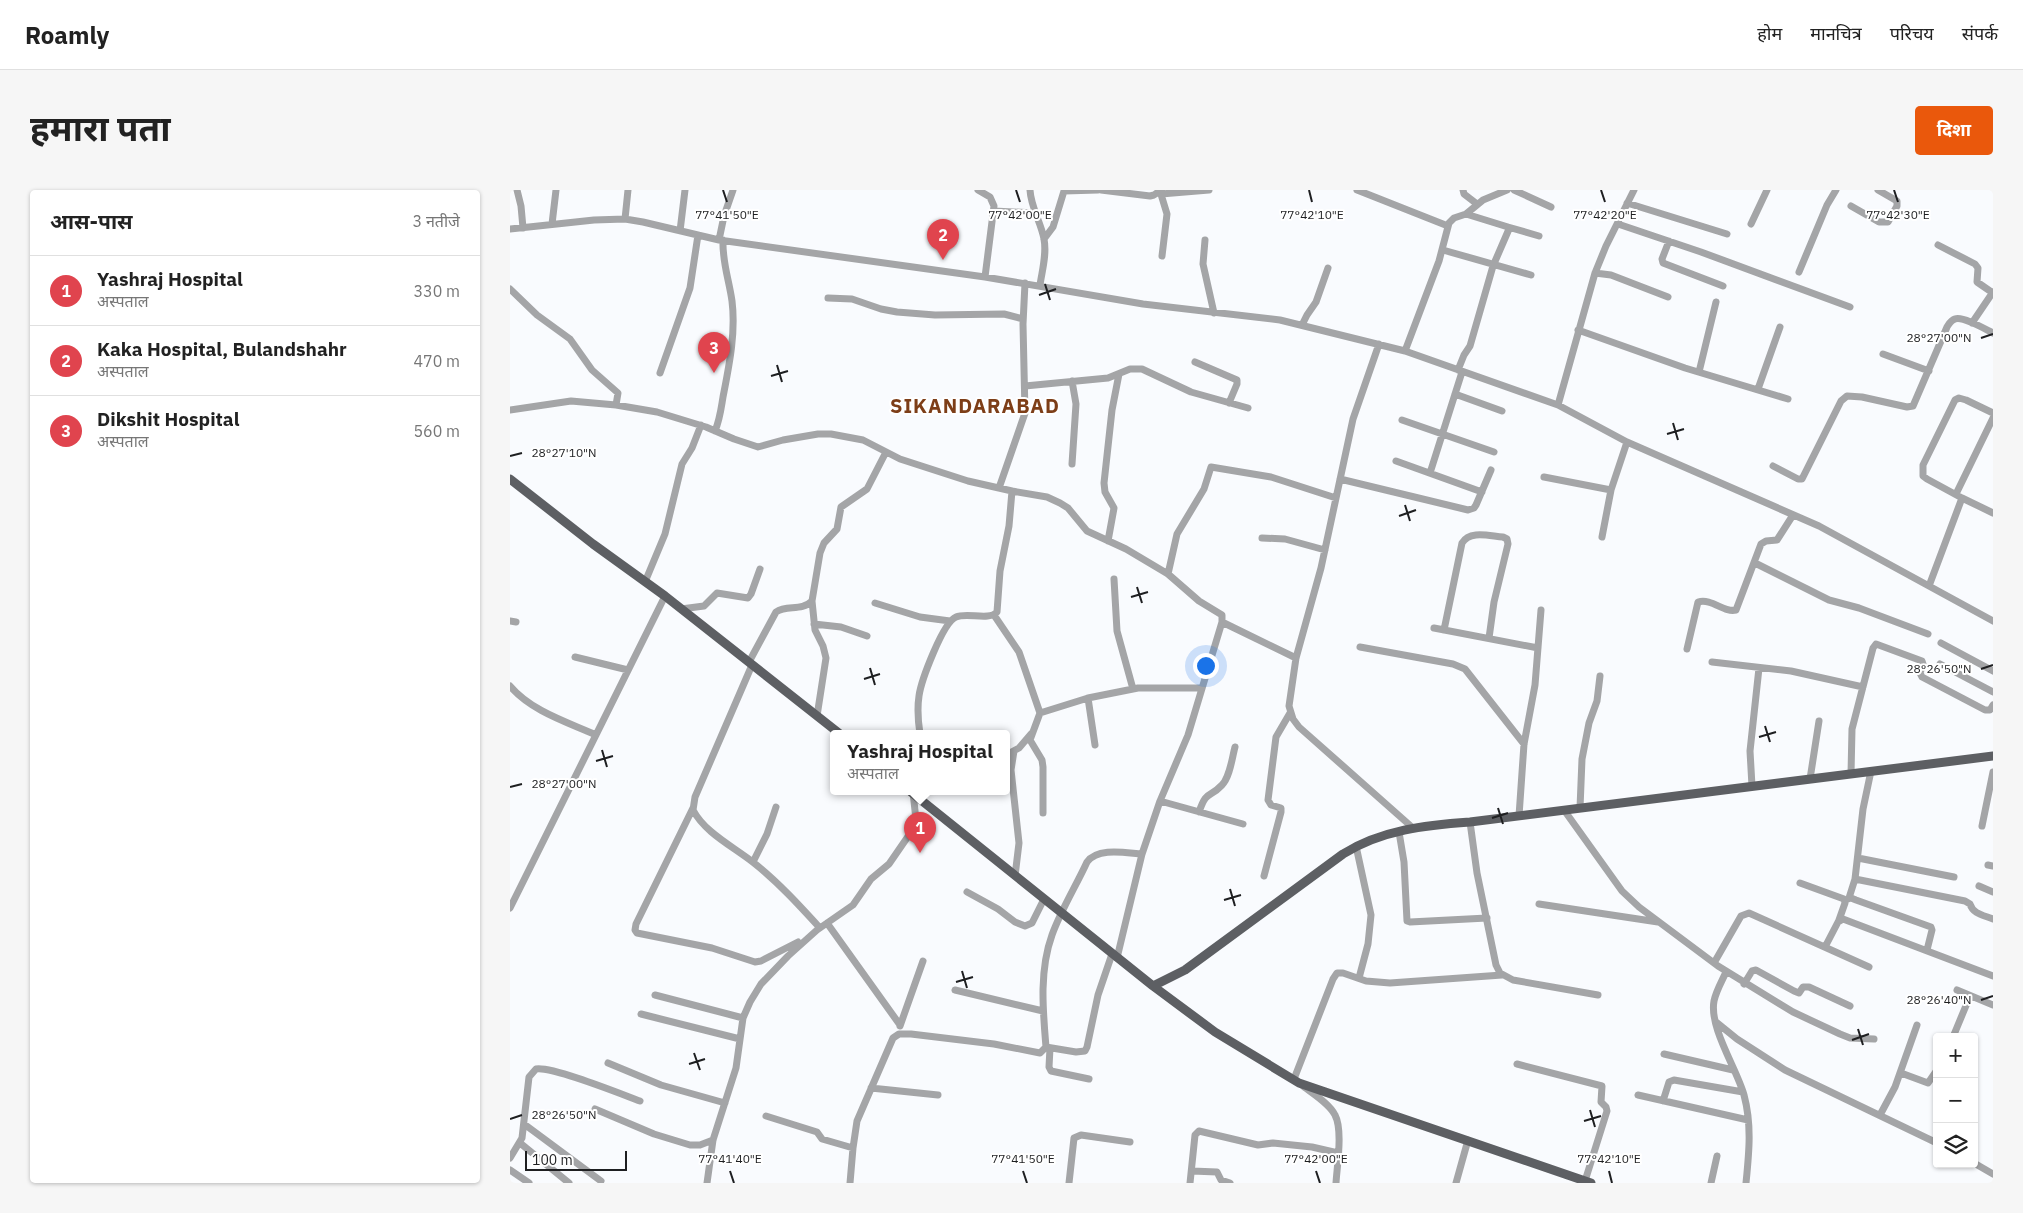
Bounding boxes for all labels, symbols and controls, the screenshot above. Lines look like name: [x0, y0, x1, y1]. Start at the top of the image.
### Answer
text: Roamly: [25, 19, 109, 51]
text: होम: [1757, 22, 1782, 45]
text: मानचित्र: [1810, 22, 1862, 45]
text: परिचय: [1890, 22, 1934, 45]
text: संपर्क: [1962, 22, 1998, 45]
text: हमारा पता: [30, 105, 170, 151]
button: दिशा: [1915, 106, 1993, 155]
text: आस-पास: [50, 207, 133, 235]
text: 77°41'50"E: [695, 207, 759, 222]
text: 77°42'00"E: [988, 207, 1052, 222]
text: 77°42'10"E: [1280, 207, 1344, 222]
text: 77°42'20"E: [1573, 207, 1637, 222]
text: 77°42'30"E: [1866, 207, 1930, 222]
text: 3 नतीजे: [413, 211, 460, 231]
pin: 2: [927, 219, 959, 260]
text: Yashraj Hospital: [97, 267, 243, 291]
text: 1: [61, 281, 71, 301]
text: 330 m: [413, 281, 460, 301]
text: अस्पताल: [97, 291, 149, 311]
text: 28°27'00"N: [1906, 330, 1972, 345]
pin: 3: [698, 332, 730, 373]
text: Kaka Hospital, Bulandshahr: [97, 337, 347, 361]
text: 2: [61, 351, 71, 371]
text: 470 m: [413, 351, 460, 371]
text: अस्पताल: [97, 361, 149, 381]
district label: SIKANDARABAD: [890, 392, 1060, 419]
text: Dikshit Hospital: [97, 407, 239, 431]
text: 3: [61, 421, 71, 441]
text: 560 m: [413, 421, 460, 441]
text: अस्पताल: [97, 431, 149, 451]
text: 28°27'10"N: [531, 445, 597, 460]
your location: [1193, 653, 1219, 679]
text: 28°26'50"N: [1906, 661, 1972, 676]
popup: [830, 730, 1010, 795]
text: Yashraj Hospital: [847, 739, 993, 763]
text: अस्पताल: [847, 763, 899, 783]
text: 28°27'00"N: [531, 776, 597, 791]
pin: 1: [904, 812, 936, 853]
text: 28°26'40"N: [1906, 992, 1972, 1007]
map controls: [1933, 1033, 1978, 1168]
button: +: [1933, 1033, 1978, 1078]
button: −: [1933, 1078, 1978, 1123]
text: 28°26'50"N: [531, 1107, 597, 1122]
button: layers: [1933, 1123, 1978, 1168]
scale bar: [525, 1148, 628, 1171]
text: 100 m: [532, 1151, 573, 1169]
text: 77°41'40"E: [698, 1151, 762, 1166]
text: 77°41'50"E: [991, 1151, 1055, 1166]
text: 77°42'00"E: [1284, 1151, 1348, 1166]
text: 77°42'10"E: [1577, 1151, 1641, 1166]

